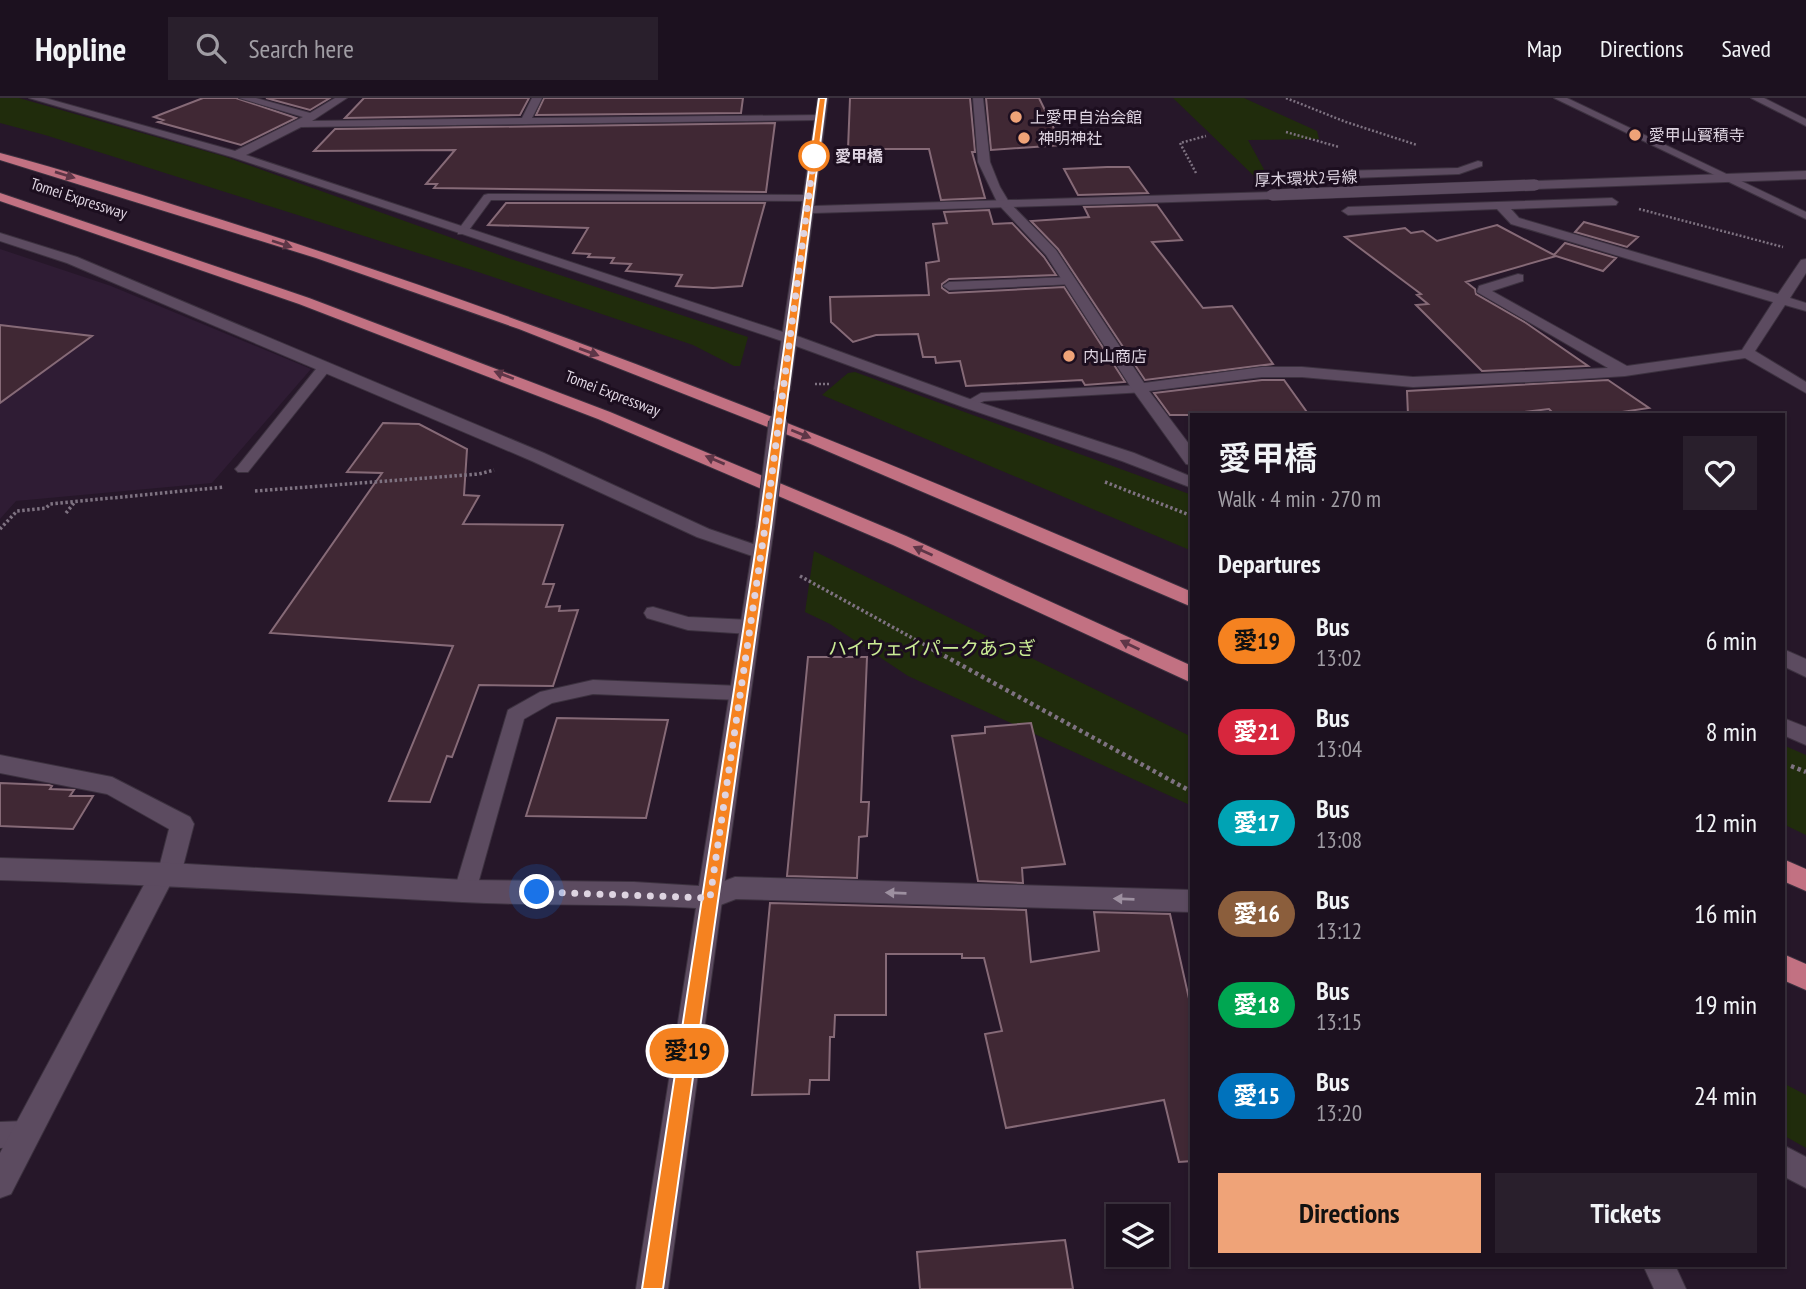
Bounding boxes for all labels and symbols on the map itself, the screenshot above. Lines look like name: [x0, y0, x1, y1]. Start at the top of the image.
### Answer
place label: 上愛甲自治会館: [1030, 107, 1142, 127]
marker: 上愛甲自治会館: [1008, 109, 1024, 125]
place label: 愛甲山寳積寺: [1649, 125, 1745, 145]
marker: 愛甲山寳積寺: [1627, 127, 1643, 143]
place label: 神明神社: [1038, 128, 1102, 148]
marker: 神明神社: [1016, 130, 1032, 146]
marker: 愛甲橋: [799, 141, 829, 171]
place label: 愛甲橋: [835, 146, 883, 166]
street label: 厚木環状2号線: [1254, 166, 1358, 190]
one-way arrow: [55, 171, 76, 181]
street label: Tomei Expressway: [28, 173, 130, 223]
one-way arrow: [272, 239, 293, 250]
place label: 内山商店: [1083, 346, 1147, 366]
one-way arrow: [579, 347, 600, 358]
marker: 内山商店: [1061, 348, 1077, 364]
street label: Tomei Expressway: [563, 366, 663, 420]
one-way arrow: [493, 370, 514, 381]
one-way arrow: [791, 429, 812, 440]
one-way arrow: [705, 454, 725, 466]
one-way arrow: [913, 545, 933, 557]
park label: ハイウェイパークあつぎ: [828, 636, 1036, 660]
one-way arrow: [1120, 640, 1140, 651]
your location: [519, 874, 554, 909]
one-way arrow: [885, 887, 907, 898]
one-way arrow: [1112, 893, 1134, 904]
line badge: 愛19: [647, 1028, 727, 1074]

